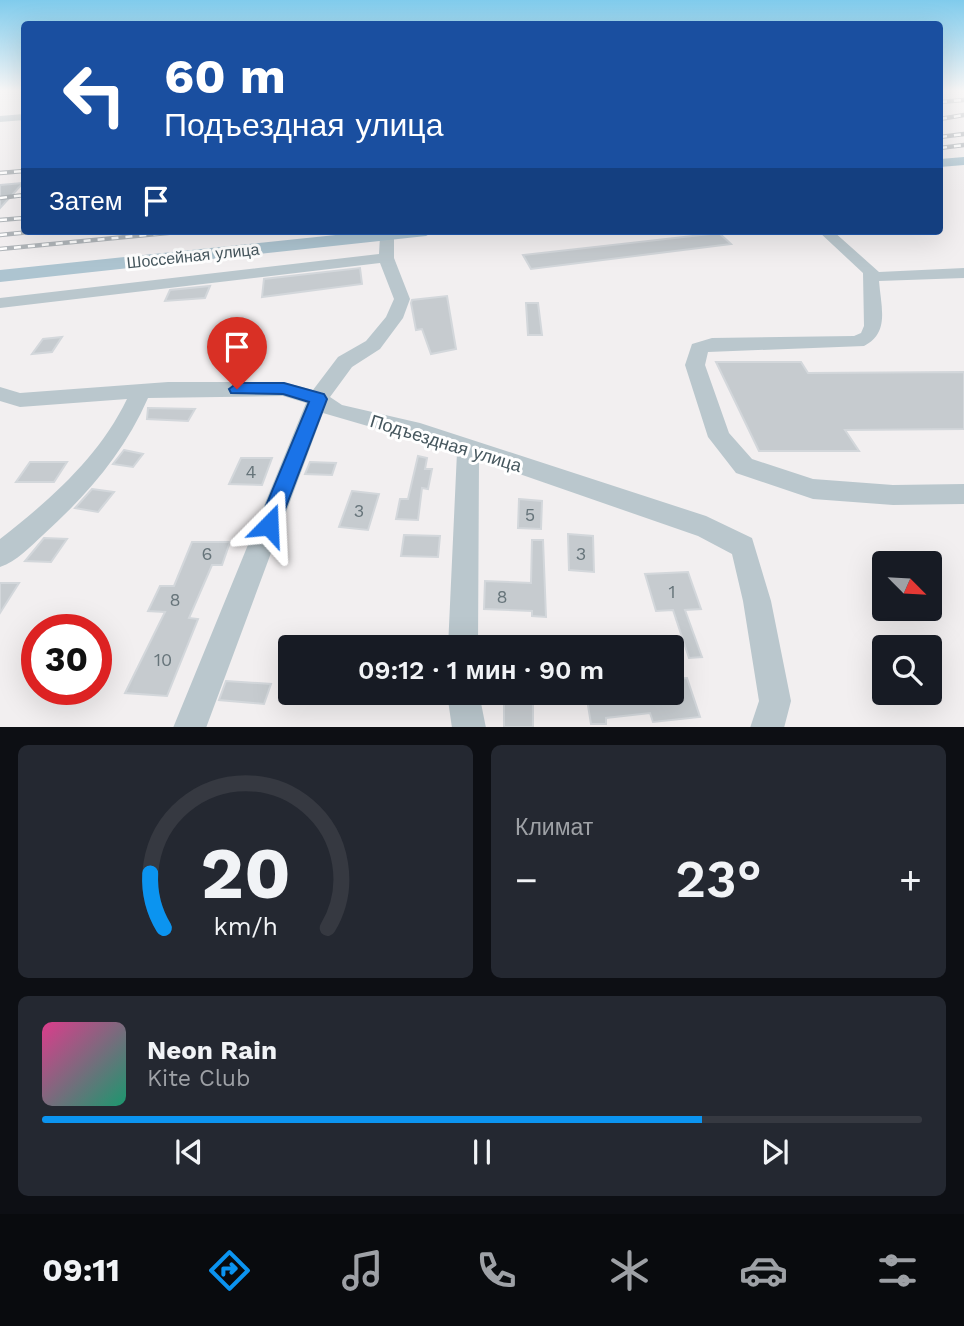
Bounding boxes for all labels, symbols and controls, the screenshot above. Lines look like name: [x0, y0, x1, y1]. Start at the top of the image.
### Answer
text: 60 m: [164, 47, 286, 105]
icon: left: [49, 49, 140, 140]
text: Подъездная улица: [164, 106, 443, 144]
icon: arrive: [137, 182, 175, 220]
text: Затем: [49, 186, 123, 216]
street label: Шоссейная улица: [126, 240, 260, 272]
pin: [207, 317, 267, 389]
icon: arrive: [218, 328, 256, 366]
street label: Подъездная улица: [368, 410, 525, 476]
house number: 4: [246, 461, 257, 482]
position arrow: [232, 488, 306, 562]
house number: 3: [354, 500, 364, 521]
house number: 5: [525, 504, 535, 525]
house number: 6: [202, 543, 212, 564]
house number: 3: [576, 543, 586, 564]
north arrow: [872, 551, 942, 621]
map controls: [872, 551, 942, 705]
house number: 1: [668, 581, 676, 602]
house number: 8: [496, 586, 508, 607]
house number: 8: [169, 589, 181, 610]
speed limit sign: 30: [21, 614, 112, 705]
button: search: [872, 635, 942, 705]
house number: 10: [154, 649, 172, 670]
text: 09:12 · 1 мин · 90 m: [358, 655, 604, 685]
text: Климат: [515, 814, 593, 841]
text: 20: [200, 830, 291, 916]
text: 23°: [675, 849, 762, 910]
text: −: [515, 858, 538, 902]
text: +: [899, 858, 922, 902]
text: km/h: [213, 911, 278, 940]
text: Neon Rain: [147, 1035, 277, 1065]
text: Kite Club: [147, 1065, 250, 1092]
icon: previous: [170, 1133, 208, 1171]
icon: pause: [463, 1133, 501, 1171]
icon: next: [756, 1133, 794, 1171]
icon: directions: [205, 1246, 254, 1295]
icon: music: [338, 1246, 387, 1295]
icon: phone: [472, 1246, 521, 1295]
icon: climate: [605, 1246, 654, 1295]
icon: car: [739, 1246, 788, 1295]
icon: filters: [873, 1246, 922, 1295]
text: 09:11: [42, 1251, 120, 1289]

